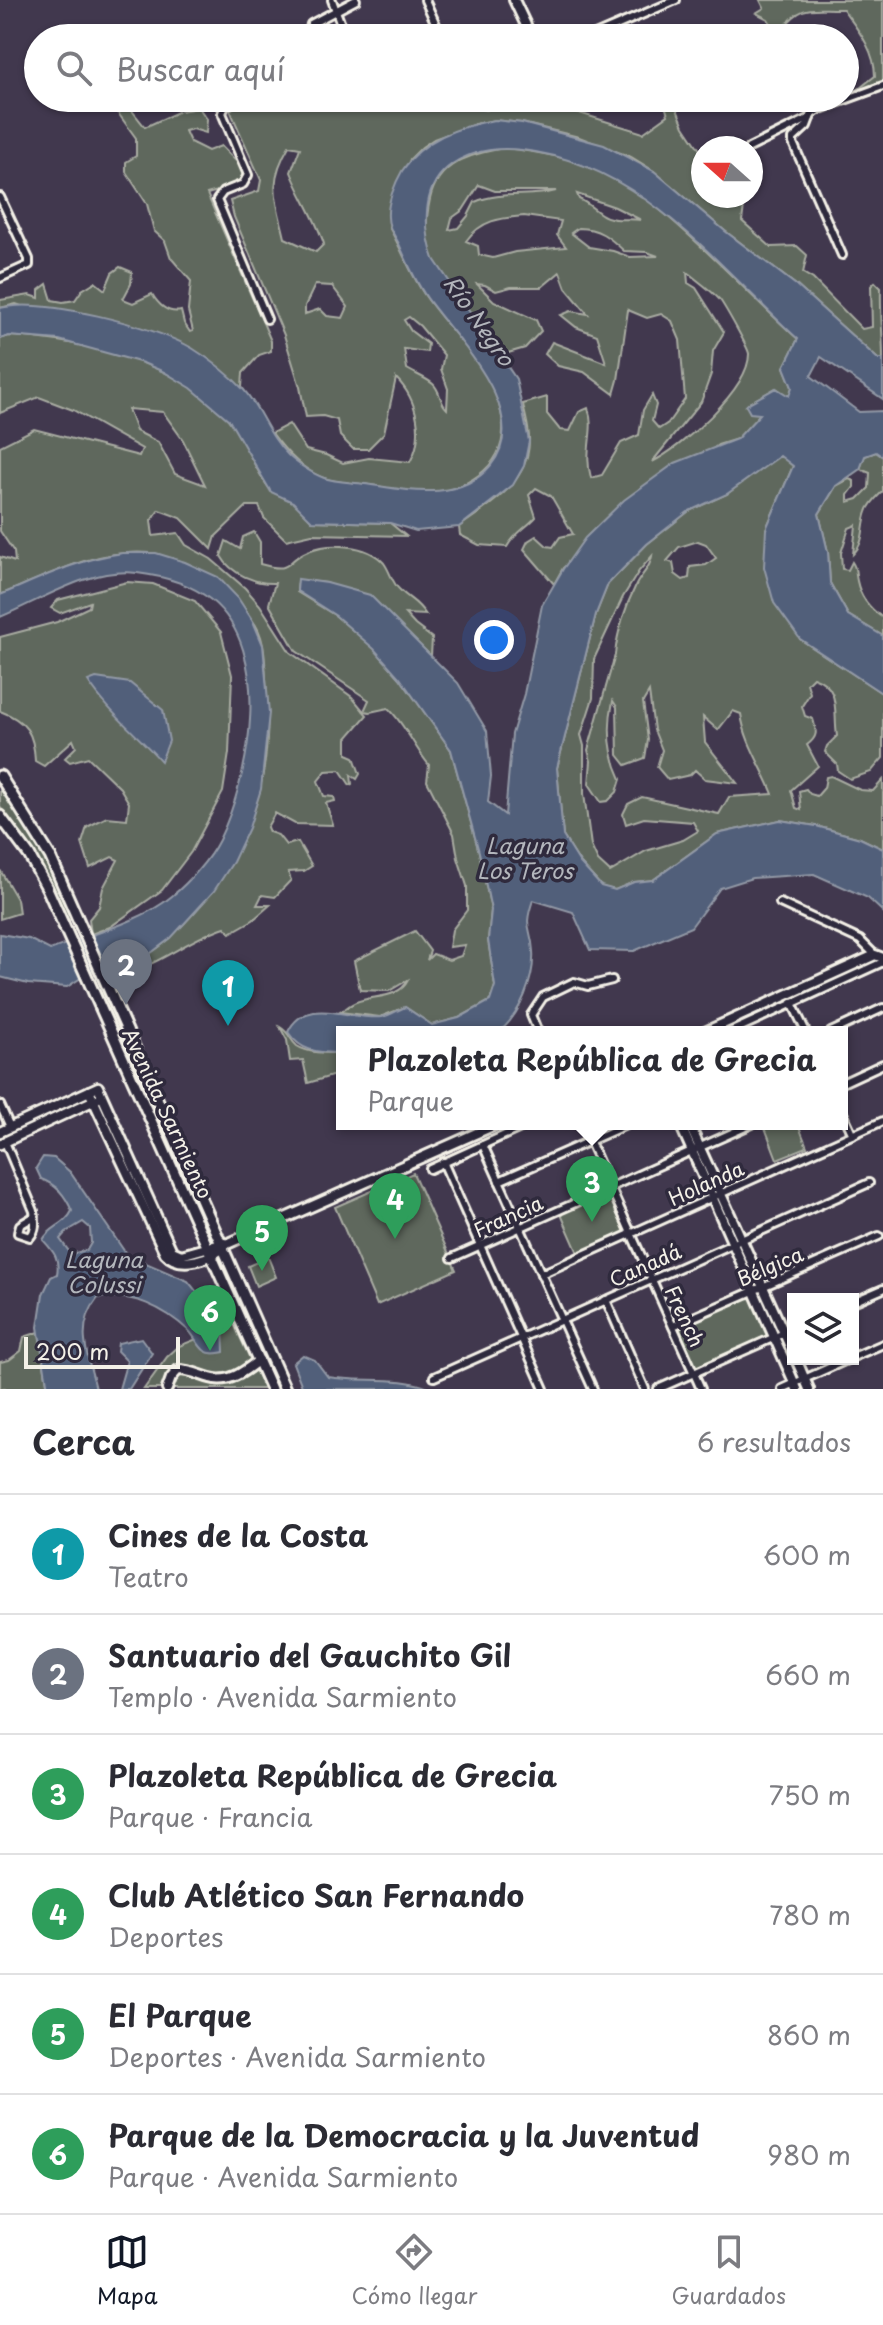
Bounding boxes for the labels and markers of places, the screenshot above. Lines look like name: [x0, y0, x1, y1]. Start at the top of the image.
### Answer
pin: 2: [100, 939, 152, 1005]
pin: 1: [202, 960, 254, 1026]
pin: 3: [566, 1156, 618, 1222]
pin: 4: [369, 1173, 421, 1239]
pin: 5: [236, 1205, 288, 1271]
pin: 6: [184, 1285, 236, 1351]

